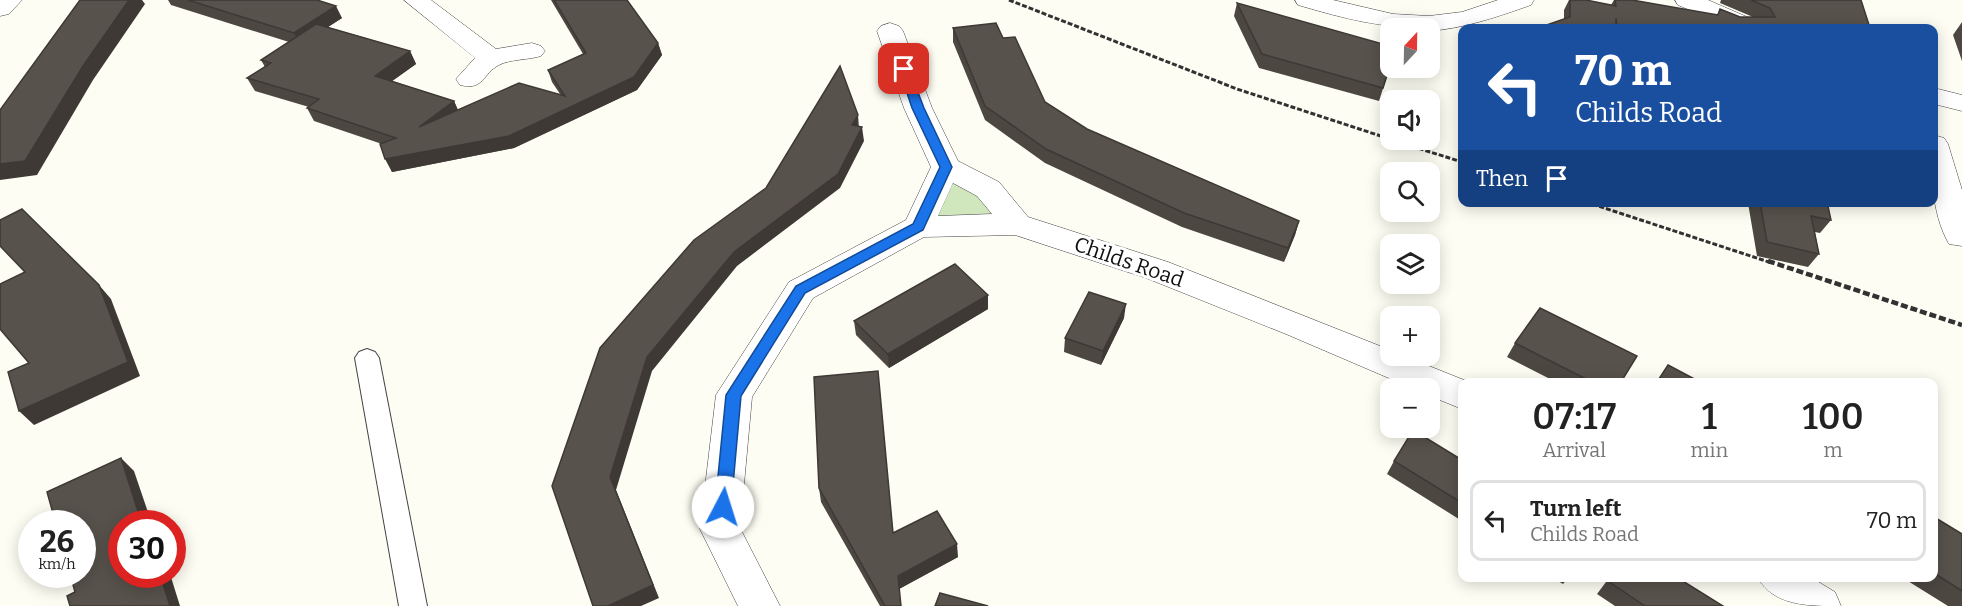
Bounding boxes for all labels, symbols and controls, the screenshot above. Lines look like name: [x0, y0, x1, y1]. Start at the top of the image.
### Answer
north arrow: [1380, 18, 1440, 78]
map controls: [1380, 18, 1440, 438]
pin: [878, 43, 929, 94]
text: 70 m: [1575, 46, 1671, 96]
icon: left: [1476, 48, 1554, 126]
icon: arrive: [887, 52, 920, 85]
button: sound: [1380, 90, 1440, 150]
text: Childs Road: [1575, 97, 1722, 129]
button: search: [1380, 162, 1440, 222]
icon: arrive: [1540, 162, 1573, 195]
text: Then: [1476, 165, 1528, 192]
street label: Childs Road: [1071, 231, 1187, 293]
button: layers: [1380, 234, 1440, 294]
button: +: [1380, 306, 1440, 366]
button: −: [1380, 378, 1440, 438]
text: 07:17: [1532, 395, 1616, 439]
text: 1: [1702, 395, 1717, 439]
text: 100: [1803, 395, 1864, 439]
text: Arrival: [1543, 438, 1606, 462]
text: min: [1691, 438, 1728, 462]
text: m: [1824, 438, 1843, 462]
position arrow: [691, 475, 755, 539]
text: Turn left: [1530, 495, 1622, 522]
icon: left: [1479, 504, 1512, 537]
text: 70 m: [1867, 507, 1917, 534]
speed limit sign: 30: [108, 510, 186, 588]
text: Childs Road: [1530, 522, 1639, 546]
text: 26: [40, 524, 74, 560]
text: km/h: [38, 555, 76, 573]

